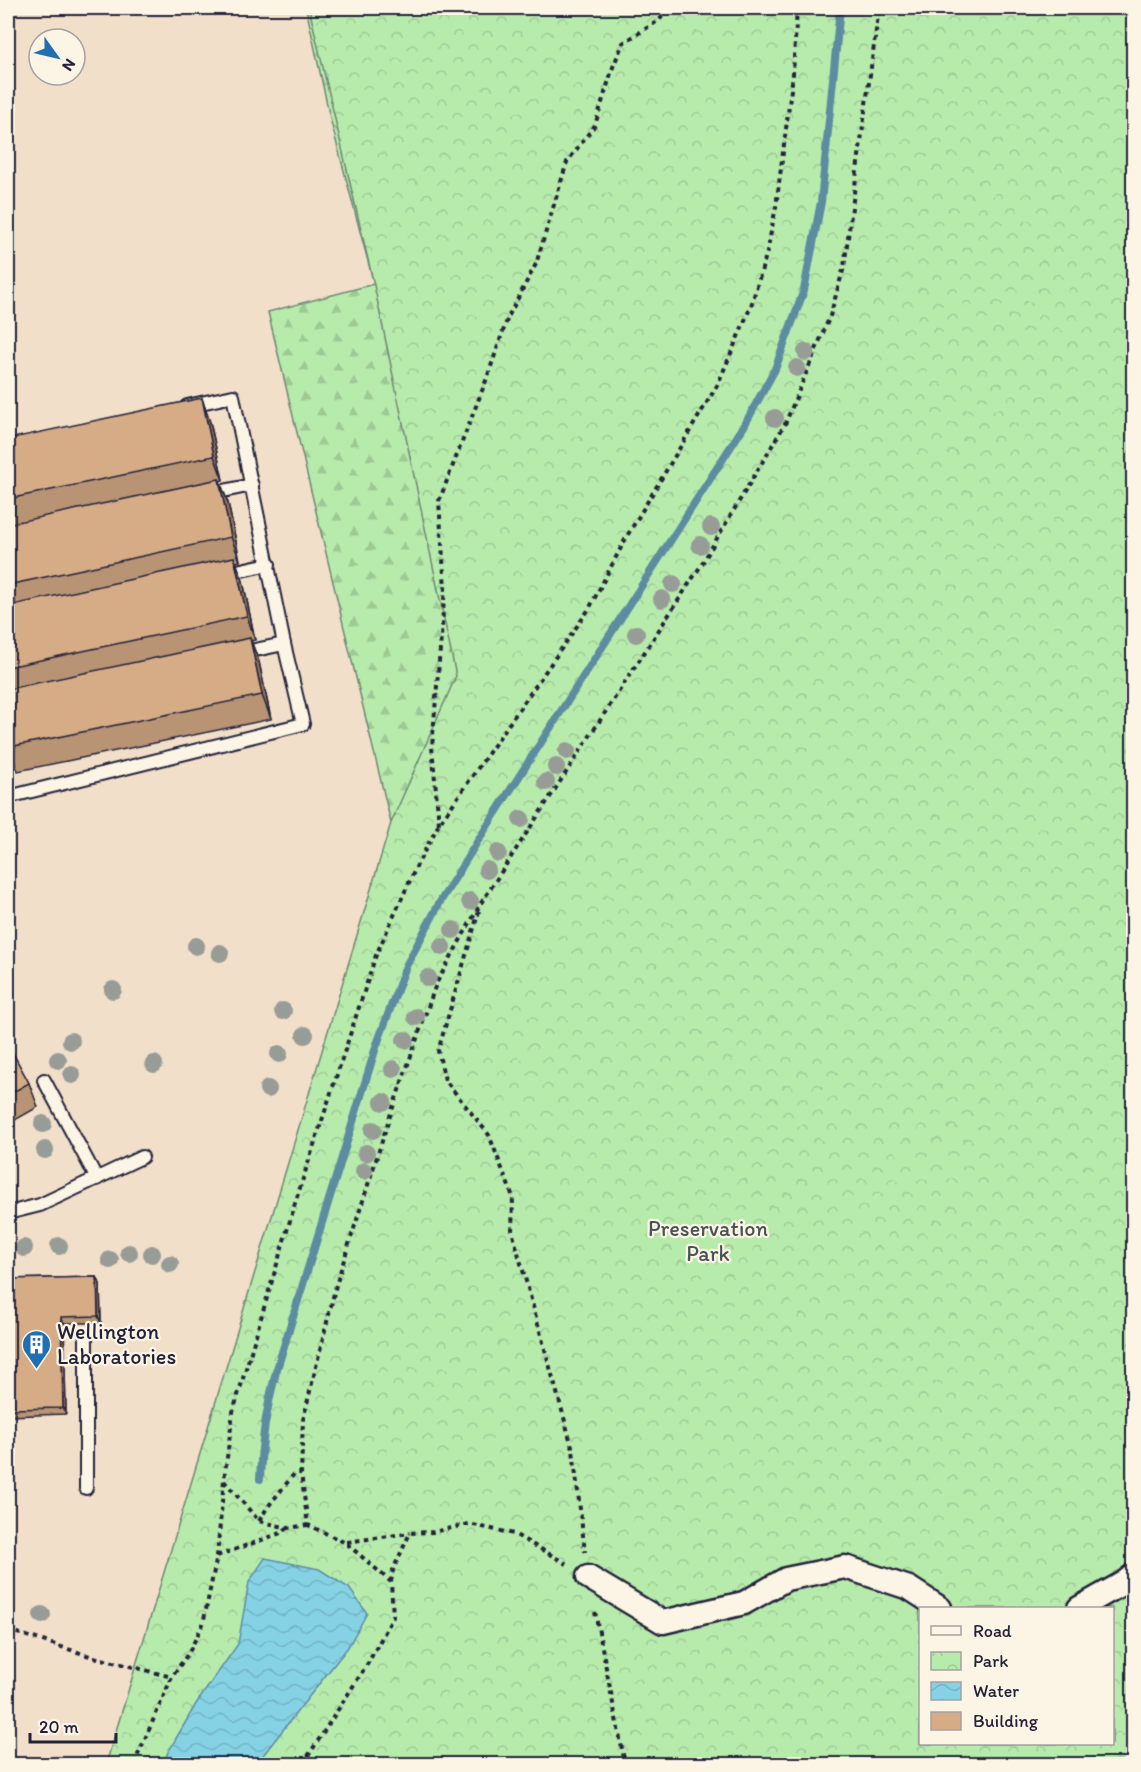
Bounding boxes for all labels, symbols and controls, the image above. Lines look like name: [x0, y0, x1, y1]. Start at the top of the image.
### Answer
north arrow: [27, 27, 87, 87]
text: N: [58, 55, 80, 75]
park label: Preservation Park: [648, 1215, 768, 1267]
place label: Wellington Laboratories: [57, 1318, 176, 1370]
building icon: Wellington Laboratories: [20, 1328, 52, 1370]
legend: [919, 1607, 1114, 1745]
text: Road: [973, 1620, 1012, 1642]
text: Park: [973, 1650, 1008, 1672]
text: Water: [973, 1680, 1019, 1702]
scale bar: [30, 1706, 116, 1744]
text: Building: [973, 1710, 1039, 1732]
text: 20 m: [39, 1716, 79, 1738]

